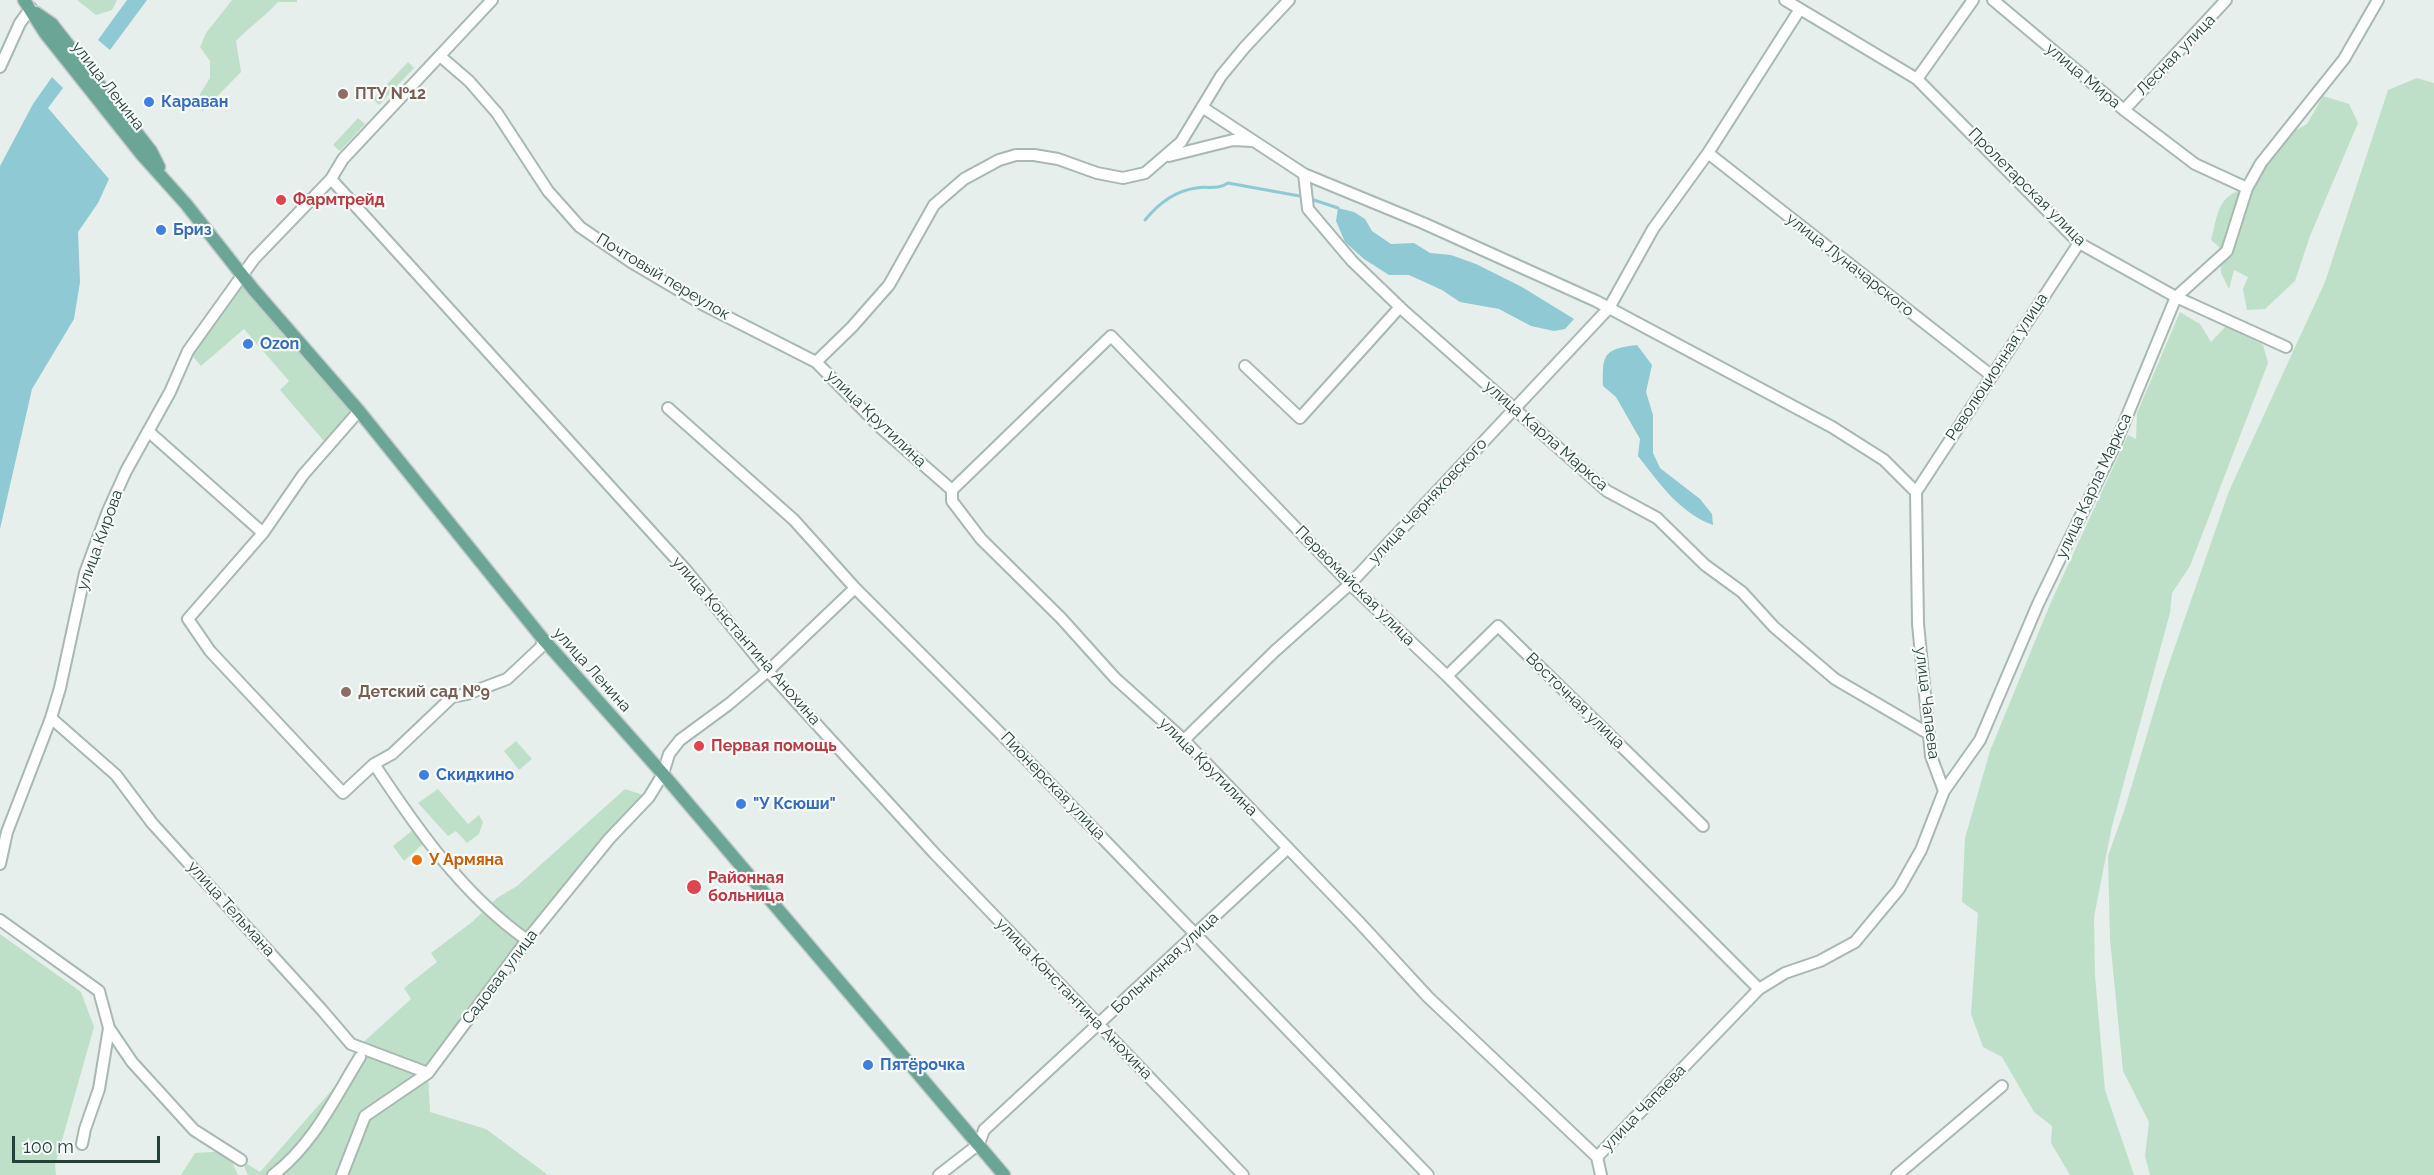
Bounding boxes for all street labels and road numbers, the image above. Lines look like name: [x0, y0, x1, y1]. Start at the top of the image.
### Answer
street label: Лесная улица: [2132, 10, 2220, 100]
street label: улица Ленина: [67, 38, 149, 134]
street label: улица Мира: [2042, 39, 2124, 113]
street label: Пролетарская улица: [1964, 124, 2090, 250]
street label: улица Луначарского: [1782, 209, 1918, 321]
street label: Почтовый переулок: [593, 230, 733, 324]
street label: Революционная улица: [1942, 290, 2052, 444]
street label: улица Крутилина: [822, 366, 930, 472]
street label: улица Карла Маркса: [1480, 377, 1612, 495]
street label: улица Карла Маркса: [2052, 410, 2136, 562]
street label: улица Черняховского: [1365, 434, 1491, 568]
street label: улица Кирова: [73, 487, 127, 593]
street label: Первомайская улица: [1291, 522, 1419, 650]
street label: улица Константина Анохина: [668, 553, 824, 729]
street label: улица Ленина: [549, 624, 635, 716]
street label: улица Чапаева: [1911, 646, 1943, 760]
street label: Восточная улица: [1522, 649, 1628, 753]
street label: улица Крутилина: [1155, 714, 1261, 820]
street label: Пионерская улица: [997, 728, 1109, 844]
street label: улица Тельмана: [183, 857, 279, 961]
street label: Больничная улица: [1107, 908, 1223, 1018]
street label: улица Константина Анохина: [992, 914, 1156, 1084]
street label: Садовая улица: [458, 926, 542, 1028]
street label: улица Чапаева: [1598, 1061, 1690, 1155]

